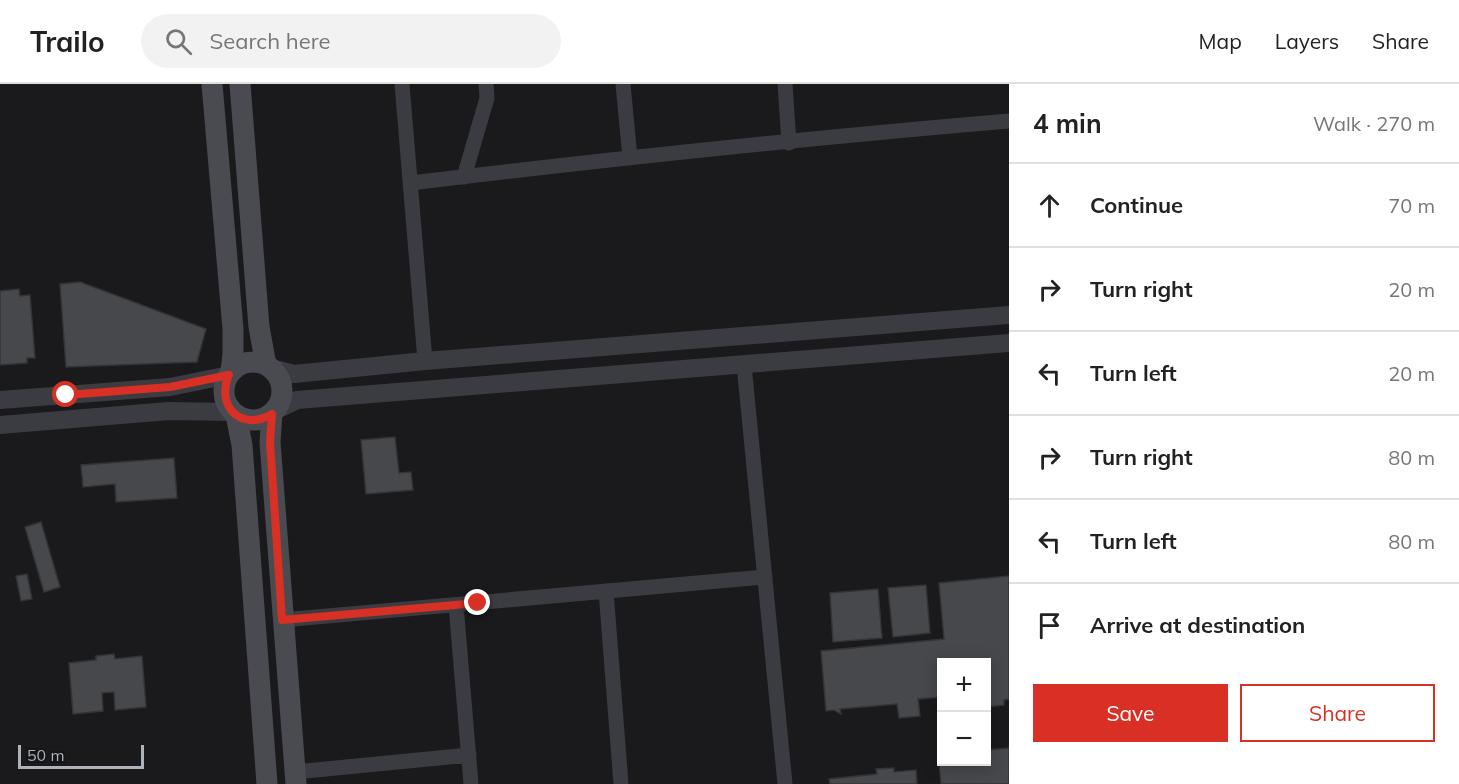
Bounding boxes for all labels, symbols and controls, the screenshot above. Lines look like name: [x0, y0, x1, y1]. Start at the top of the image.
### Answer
search box: [141, 14, 561, 68]
text: Trailo: [30, 24, 105, 59]
icon: search: [162, 25, 195, 58]
text: Search here: [210, 27, 331, 55]
text: Map: [1199, 28, 1242, 54]
text: Layers: [1275, 28, 1339, 54]
text: Share: [1372, 28, 1429, 54]
text: 4 min: [1033, 107, 1102, 140]
text: Walk · 270 m: [1313, 111, 1435, 136]
icon: ahead: [1033, 189, 1066, 222]
text: Continue: [1090, 191, 1183, 219]
text: 70 m: [1388, 193, 1435, 218]
icon: right: [1033, 273, 1066, 306]
text: Turn right: [1090, 275, 1193, 303]
text: 20 m: [1388, 277, 1435, 302]
icon: left: [1033, 357, 1066, 390]
text: Turn left: [1090, 359, 1177, 387]
text: 20 m: [1388, 361, 1435, 386]
route start: [52, 381, 78, 407]
icon: right: [1033, 441, 1066, 474]
text: Turn right: [1090, 443, 1193, 471]
text: 80 m: [1388, 445, 1435, 470]
icon: left: [1033, 525, 1066, 558]
text: Turn left: [1090, 527, 1177, 555]
text: 80 m: [1388, 529, 1435, 554]
route end: [464, 589, 490, 615]
icon: arrive: [1033, 609, 1066, 642]
text: Arrive at destination: [1090, 611, 1305, 639]
map controls: [937, 658, 991, 766]
button: +: [937, 658, 991, 712]
button: Save: [1033, 684, 1228, 742]
button: Share: [1240, 684, 1435, 742]
button: −: [937, 712, 991, 766]
scale bar: [18, 742, 144, 770]
text: 50 m: [27, 745, 64, 765]

